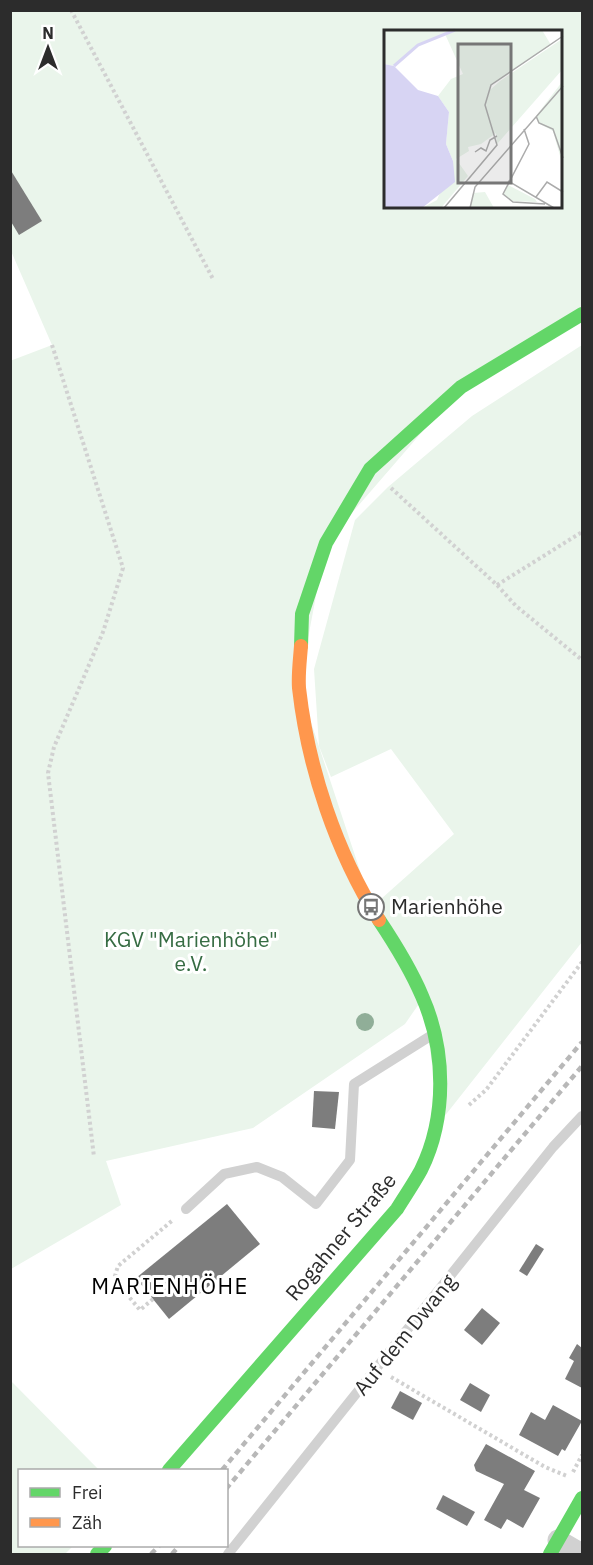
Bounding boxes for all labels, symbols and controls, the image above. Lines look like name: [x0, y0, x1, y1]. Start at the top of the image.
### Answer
north arrow: [18, 18, 78, 78]
text: N: [42, 23, 54, 43]
inset map: [384, 30, 563, 208]
bus stop icon: Marienhöhe: [356, 892, 386, 922]
place label: Marienhöhe: [391, 892, 503, 920]
park label: KGV "Marienhöhe" e.V.: [104, 925, 278, 977]
street label: Rogahner Straße: [279, 1167, 402, 1306]
street label: Auf dem Dwang: [347, 1268, 462, 1401]
district label: MARIENHÖHE: [91, 1271, 249, 1300]
legend: [18, 1469, 228, 1547]
text: Frei: [72, 1481, 103, 1504]
text: Zäh: [72, 1511, 102, 1534]

